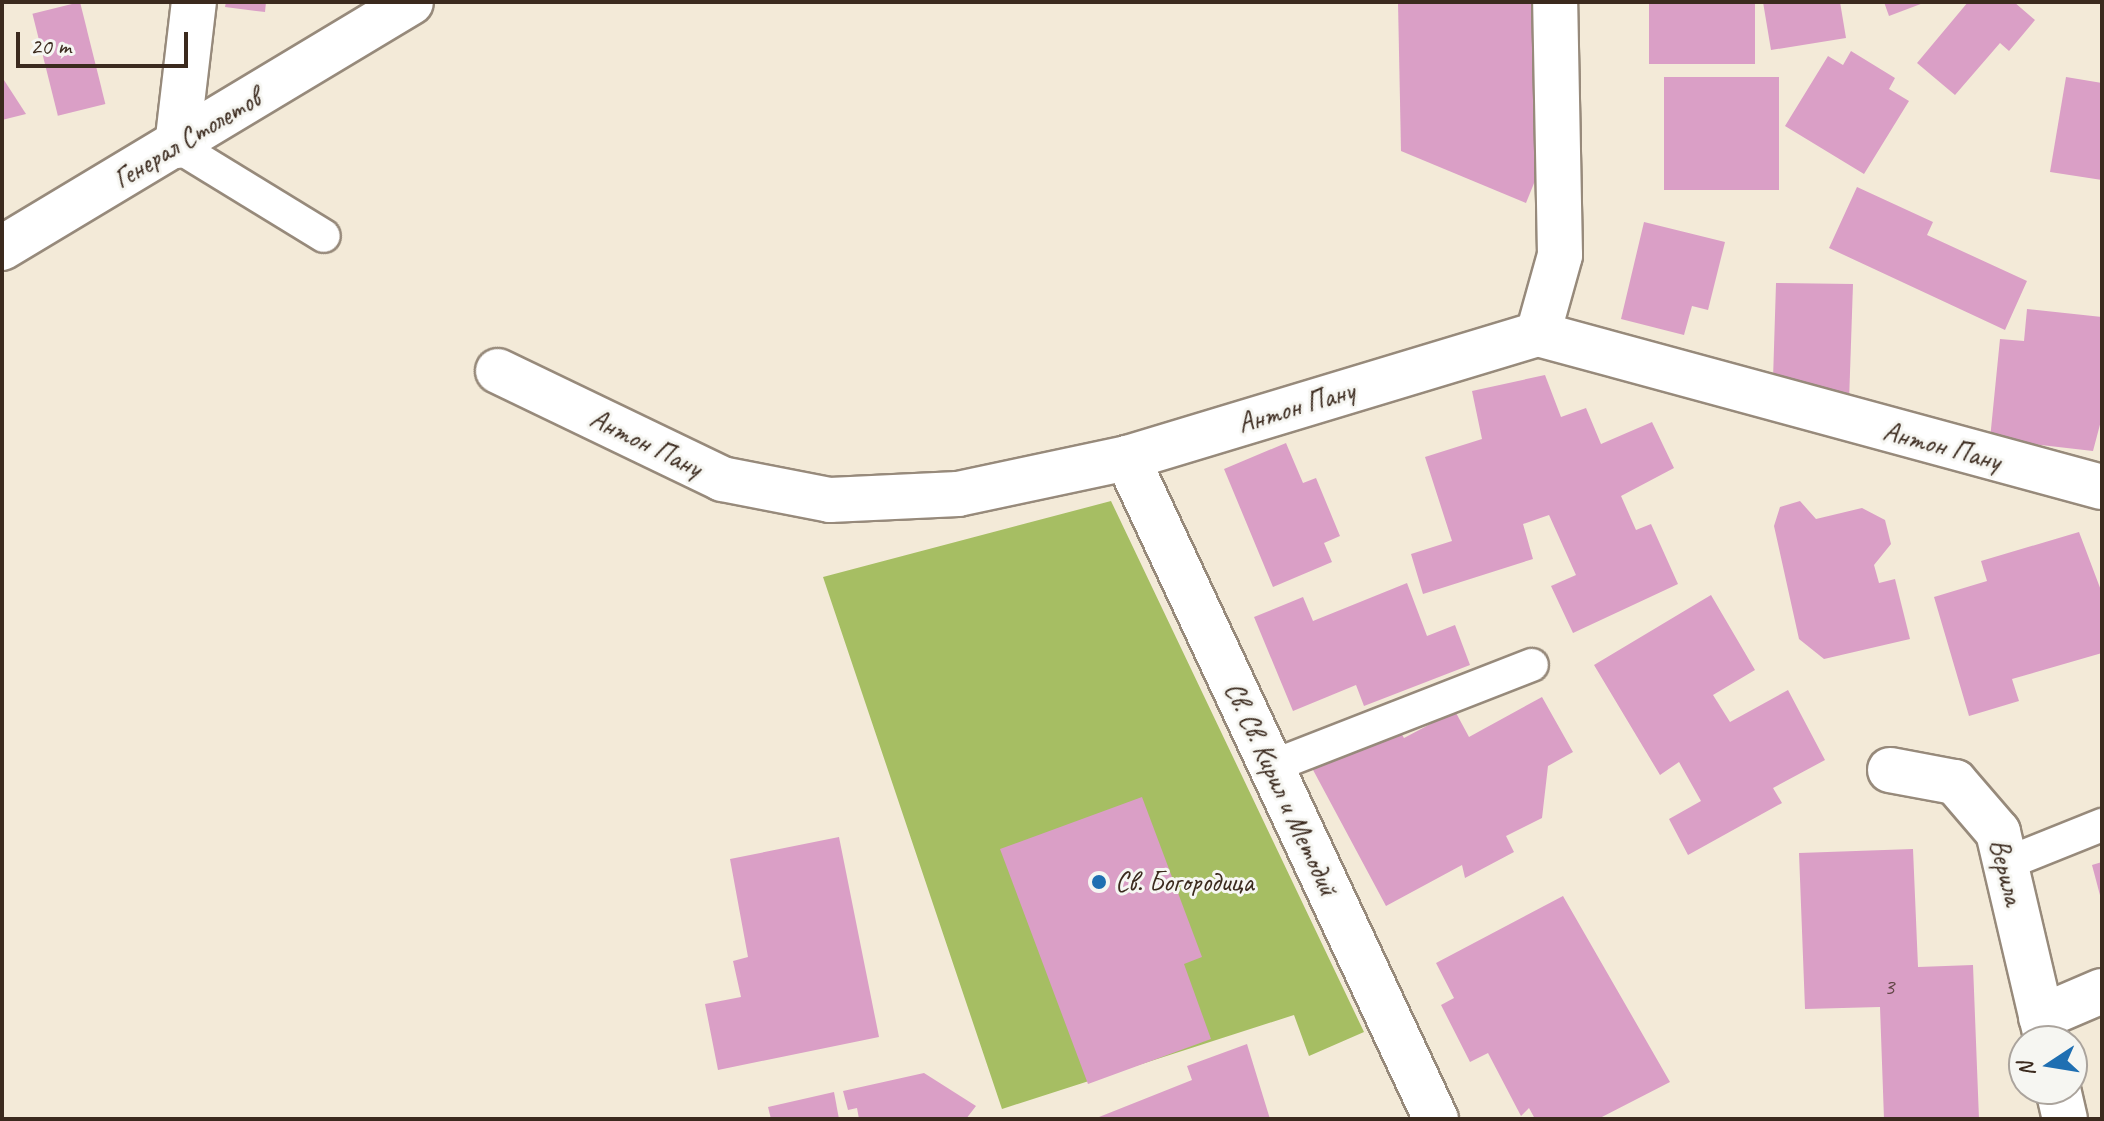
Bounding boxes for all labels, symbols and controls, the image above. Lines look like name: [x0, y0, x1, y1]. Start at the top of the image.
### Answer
scale bar: [20, 16, 192, 66]
text: 20 m: [30, 31, 71, 61]
street label: Генерал Столетов: [107, 82, 267, 196]
street label: Антон Пану: [1233, 373, 1359, 441]
street label: Антон Пану: [584, 401, 708, 485]
street label: Антон Пану: [1879, 414, 2005, 478]
street label: Св. Св. Кирил и Методий: [1217, 678, 1345, 900]
street label: Верила: [1982, 836, 2030, 908]
place label: Св. Богородица: [1115, 865, 1253, 899]
marker: Св. Богородица: [1090, 873, 1108, 891]
house number: 3: [1884, 973, 1894, 1001]
north arrow: [2008, 1025, 2088, 1105]
text: N: [2011, 1060, 2042, 1079]

